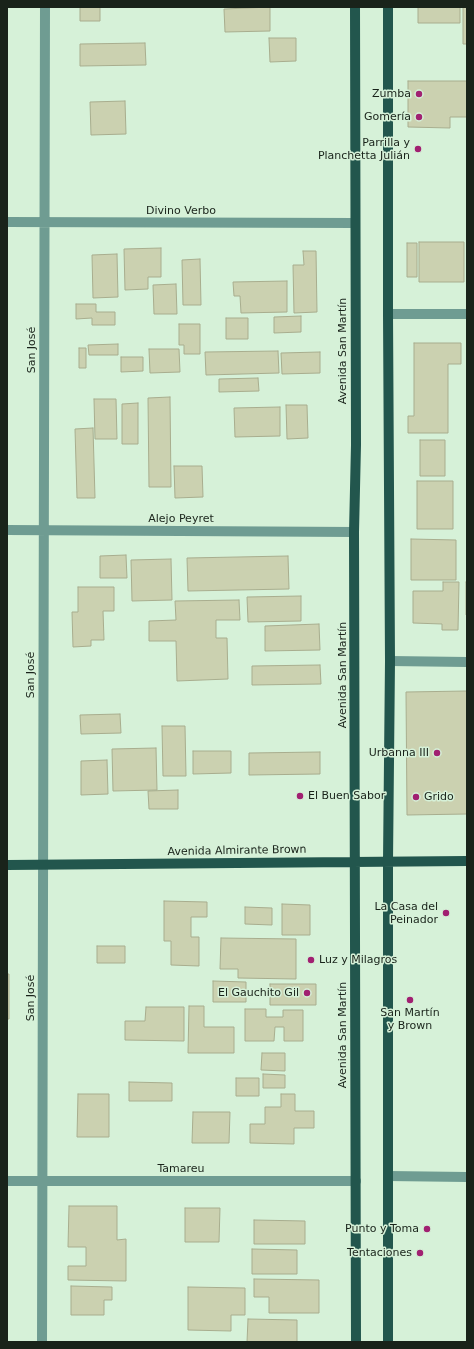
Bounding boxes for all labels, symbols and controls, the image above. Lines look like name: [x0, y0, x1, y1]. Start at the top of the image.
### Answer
place label: Zumba: [372, 87, 411, 101]
marker: Zumba: [414, 89, 424, 99]
place label: Gomería: [364, 110, 411, 124]
marker: Gomería: [414, 112, 424, 122]
place label: Parrilla y Planchetta Julián: [318, 136, 410, 162]
marker: Parrilla y Planchetta Julián: [413, 144, 423, 154]
street label: Divino Verbo: [146, 204, 216, 218]
street label: Avenida San Martín: [336, 298, 350, 404]
street label: San José: [25, 327, 39, 373]
street label: Alejo Peyret: [148, 512, 214, 526]
street label: Avenida San Martín: [336, 622, 350, 728]
street label: San José: [24, 652, 38, 698]
place label: Urbanna III: [369, 746, 429, 760]
marker: Urbanna III: [432, 748, 442, 758]
place label: El Buen Sabor: [308, 789, 385, 803]
place label: Grido: [424, 790, 454, 804]
marker: El Buen Sabor: [295, 791, 305, 801]
marker: Grido: [411, 792, 421, 802]
street label: Avenida Almirante Brown: [167, 843, 307, 859]
place label: La Casa del Peinador: [374, 900, 438, 926]
marker: La Casa del Peinador: [441, 908, 451, 918]
place label: Luz y Milagros: [319, 953, 397, 967]
marker: Luz y Milagros: [306, 955, 316, 965]
street label: San José: [24, 975, 38, 1021]
street label: Avenida San Martín: [336, 982, 350, 1088]
place label: El Gauchito Gil: [218, 986, 299, 1000]
marker: El Gauchito Gil: [302, 988, 312, 998]
marker: San Martín y Brown: [405, 995, 415, 1005]
place label: San Martín y Brown: [380, 1006, 440, 1032]
street label: Tamareu: [157, 1162, 205, 1176]
place label: Punto y Toma: [345, 1222, 419, 1236]
marker: Punto y Toma: [422, 1224, 432, 1234]
place label: Tentaciones: [347, 1246, 412, 1260]
marker: Tentaciones: [415, 1248, 425, 1258]

